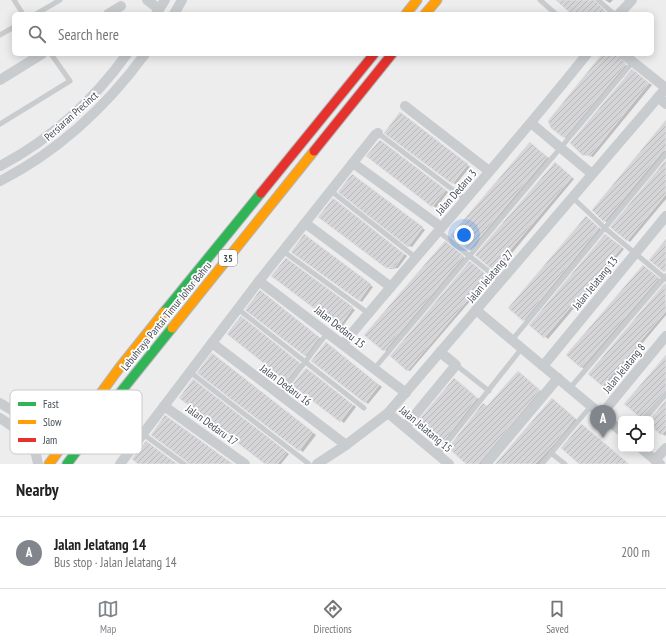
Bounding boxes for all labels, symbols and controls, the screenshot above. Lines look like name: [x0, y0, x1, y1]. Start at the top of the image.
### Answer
search box: [12, 12, 654, 56]
icon: search: [26, 23, 48, 45]
text: Search here: [58, 25, 119, 44]
street label: Persiaran Precinct: [41, 88, 101, 144]
street label: Jalan Dedaru 3: [432, 166, 480, 218]
your location: [454, 225, 474, 245]
street label: Jalan Jelatang 27: [463, 247, 516, 306]
road number: 35: [219, 250, 237, 266]
street label: Jalan Jelatang 13: [569, 253, 621, 313]
street label: Lebuhraya Pantai Timur Johor Bahru: [118, 259, 214, 373]
street label: Jalan Dedaru 15: [311, 302, 368, 351]
street label: Jalan Jelatang 8: [599, 340, 648, 396]
street label: Jalan Dedaru 16: [257, 361, 314, 409]
legend: [10, 390, 142, 454]
text: Fast: [43, 397, 59, 411]
street label: Jalan Dedaru 17: [183, 401, 241, 449]
street label: Jalan Jelatang 15: [396, 402, 455, 455]
pin: A: [590, 405, 616, 438]
text: Slow: [43, 415, 62, 429]
map controls: [618, 416, 654, 452]
button: locate: [618, 416, 654, 452]
text: Jam: [42, 433, 57, 447]
text: Nearby: [16, 479, 59, 501]
text: Jalan Jelatang 14: [54, 535, 146, 554]
text: A: [26, 544, 32, 561]
text: 200 m: [621, 544, 650, 561]
text: Bus stop · Jalan Jelatang 14: [54, 554, 177, 571]
tab: Map: [97, 598, 119, 636]
tab: Directions: [314, 598, 352, 636]
tab: Saved: [546, 598, 569, 636]

